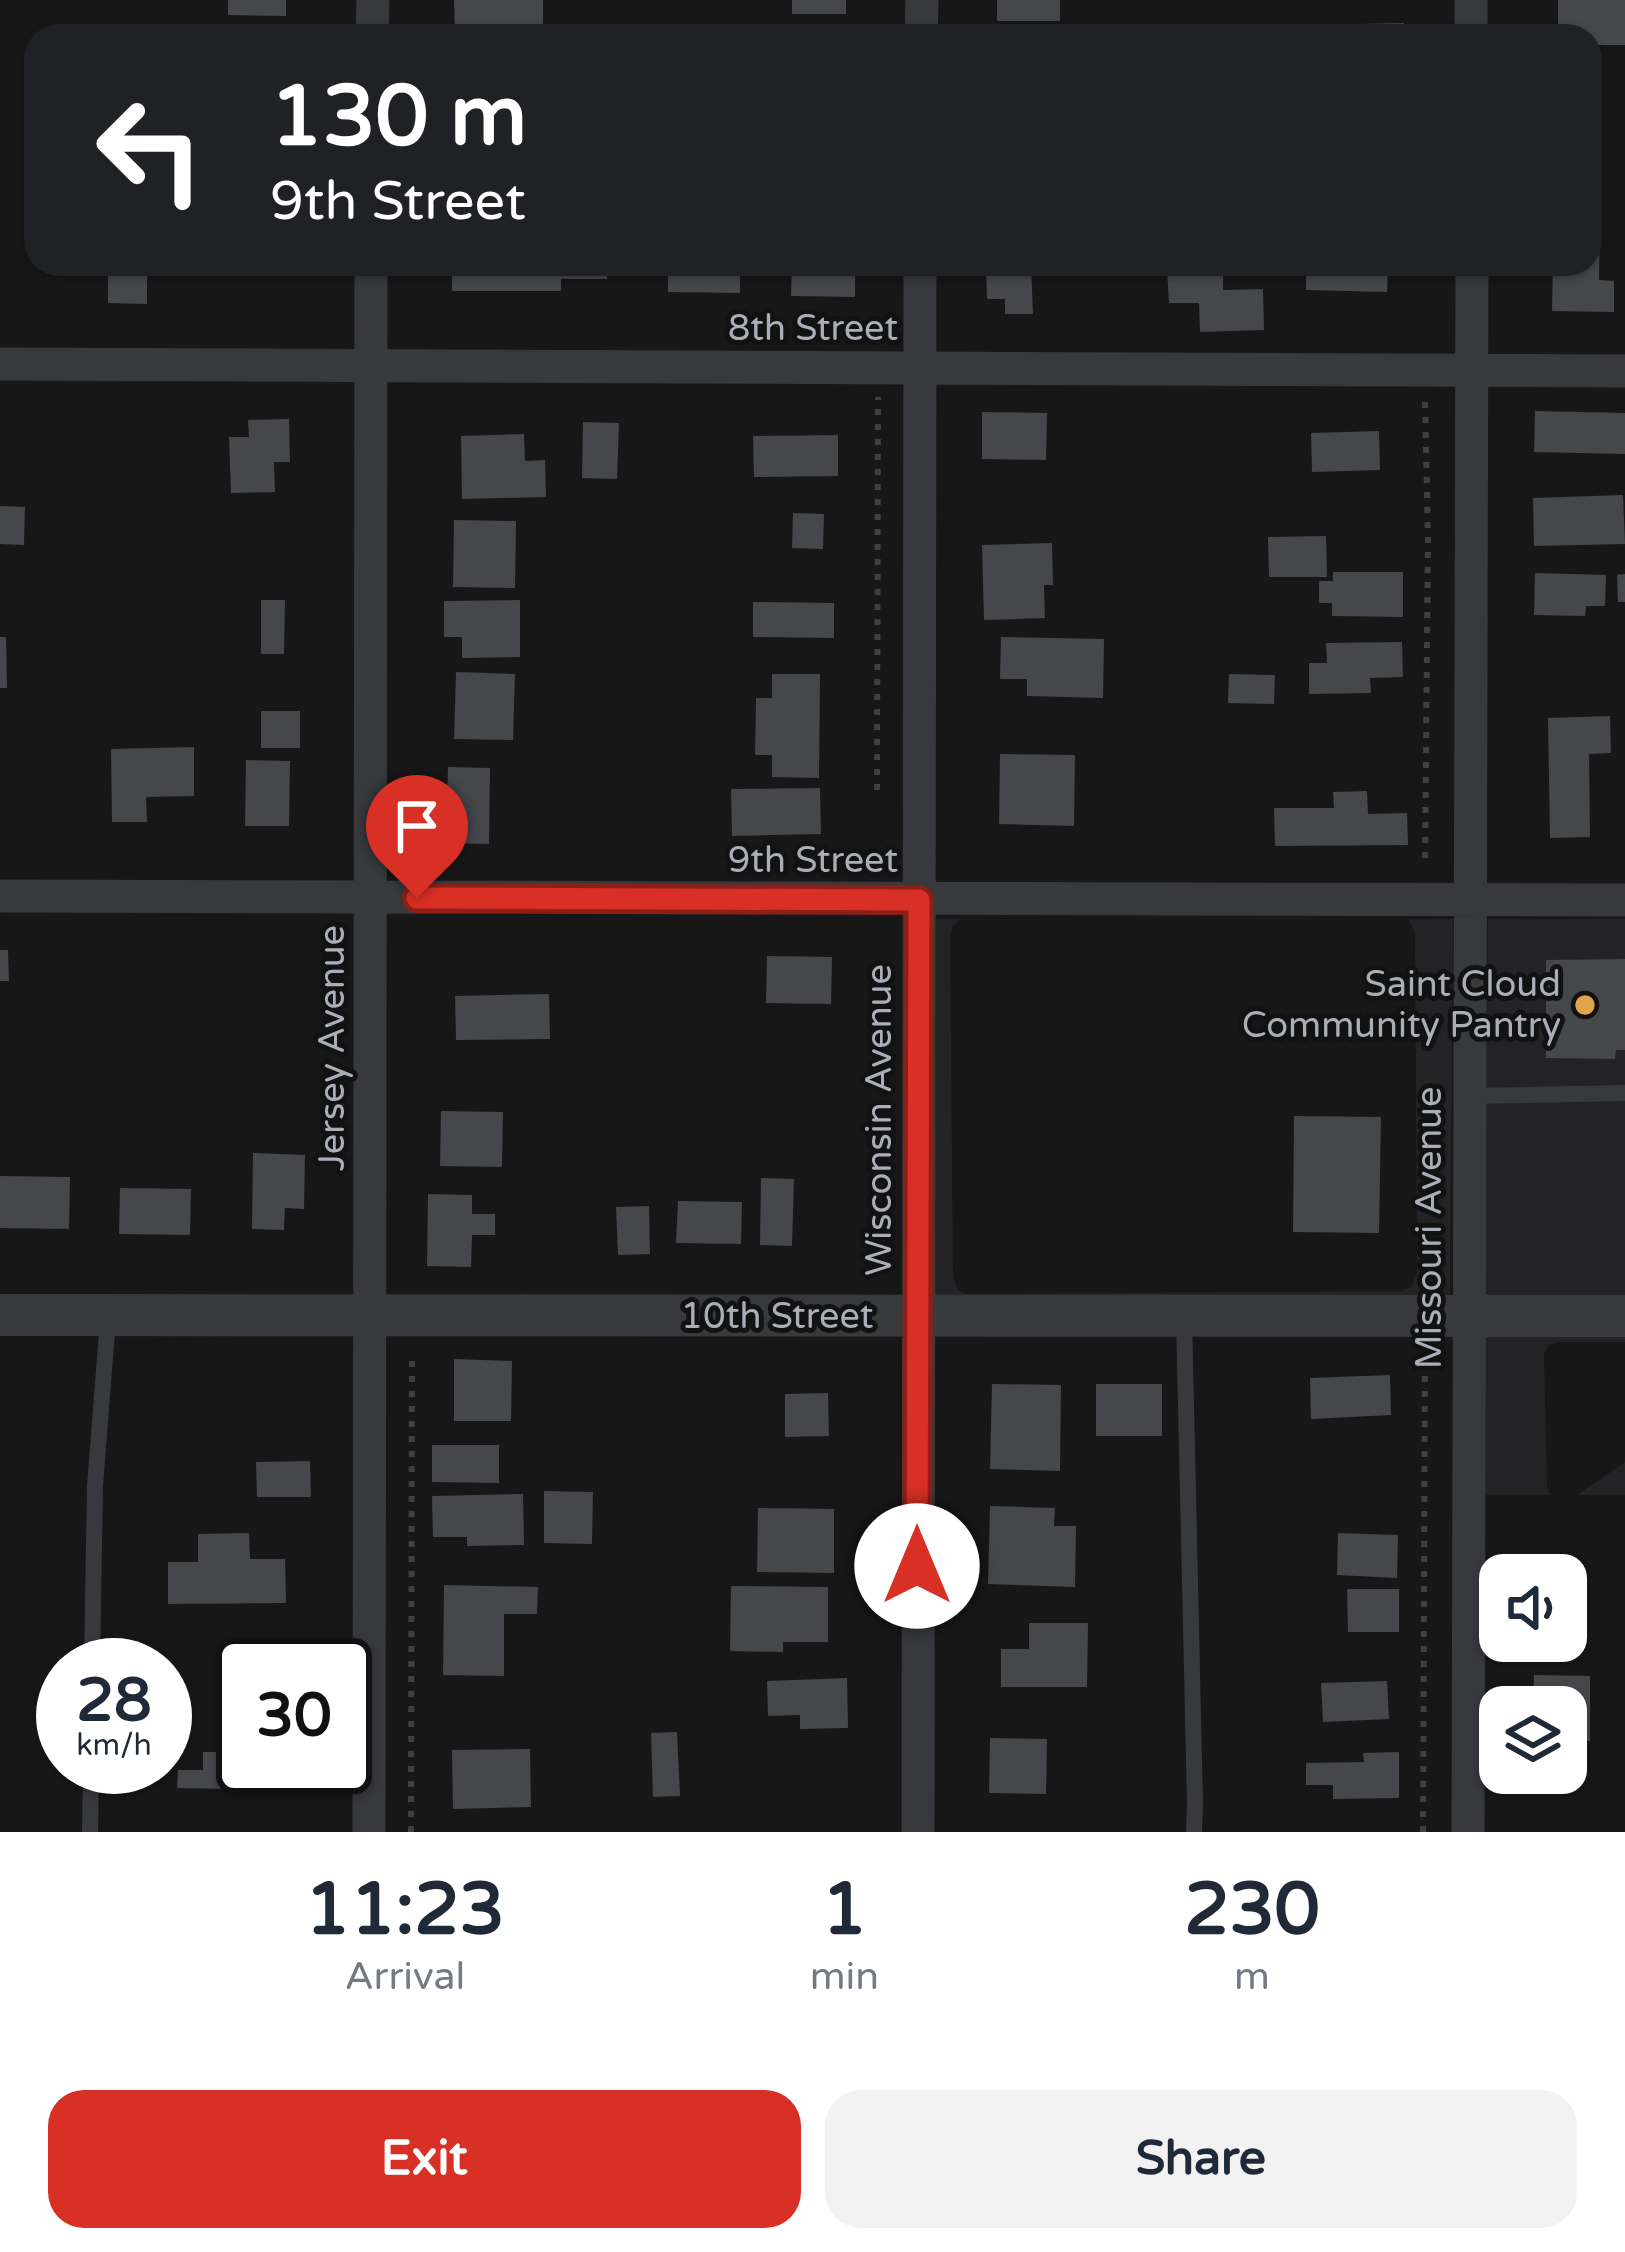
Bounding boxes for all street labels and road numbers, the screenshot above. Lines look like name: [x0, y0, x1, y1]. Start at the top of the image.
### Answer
street label: 8th Street: [728, 307, 898, 350]
street label: 9th Street: [728, 839, 898, 882]
street label: Jersey Avenue: [311, 925, 354, 1171]
street label: Wisconsin Avenue: [858, 964, 901, 1276]
street label: Missouri Avenue: [1408, 1087, 1451, 1369]
street label: 10th Street: [680, 1295, 874, 1338]

